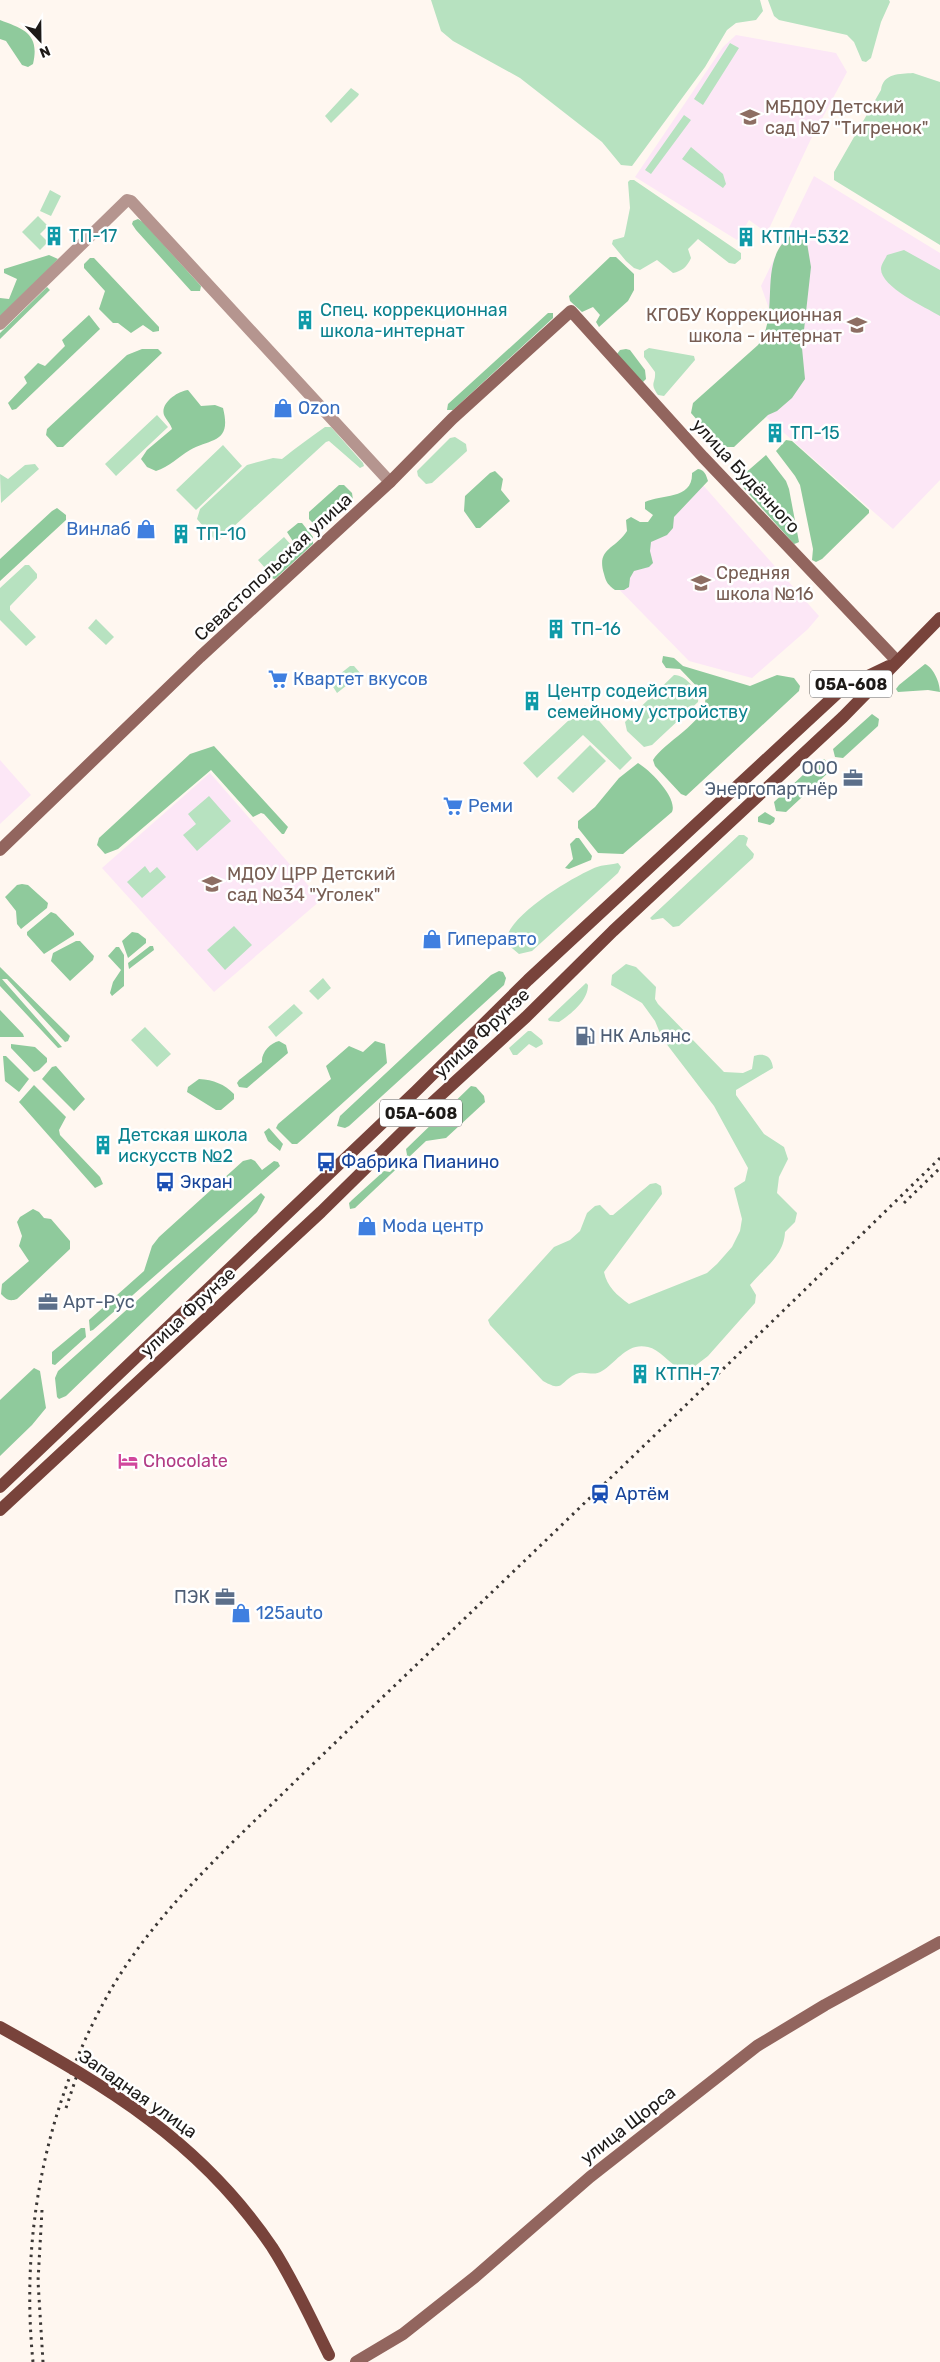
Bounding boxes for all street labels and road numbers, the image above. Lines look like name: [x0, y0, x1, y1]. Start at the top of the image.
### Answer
street label: улица Будённого: [687, 414, 805, 538]
street label: Севастопольская улица: [190, 488, 356, 646]
road number: 05А-608: [810, 671, 892, 698]
street label: улица Фрунзе: [430, 983, 534, 1083]
road number: 05А-608: [380, 1100, 462, 1126]
street label: улица Фрунзе: [136, 1262, 240, 1362]
street label: Западная улица: [75, 2045, 201, 2143]
street label: улица Щорса: [576, 2081, 680, 2169]

